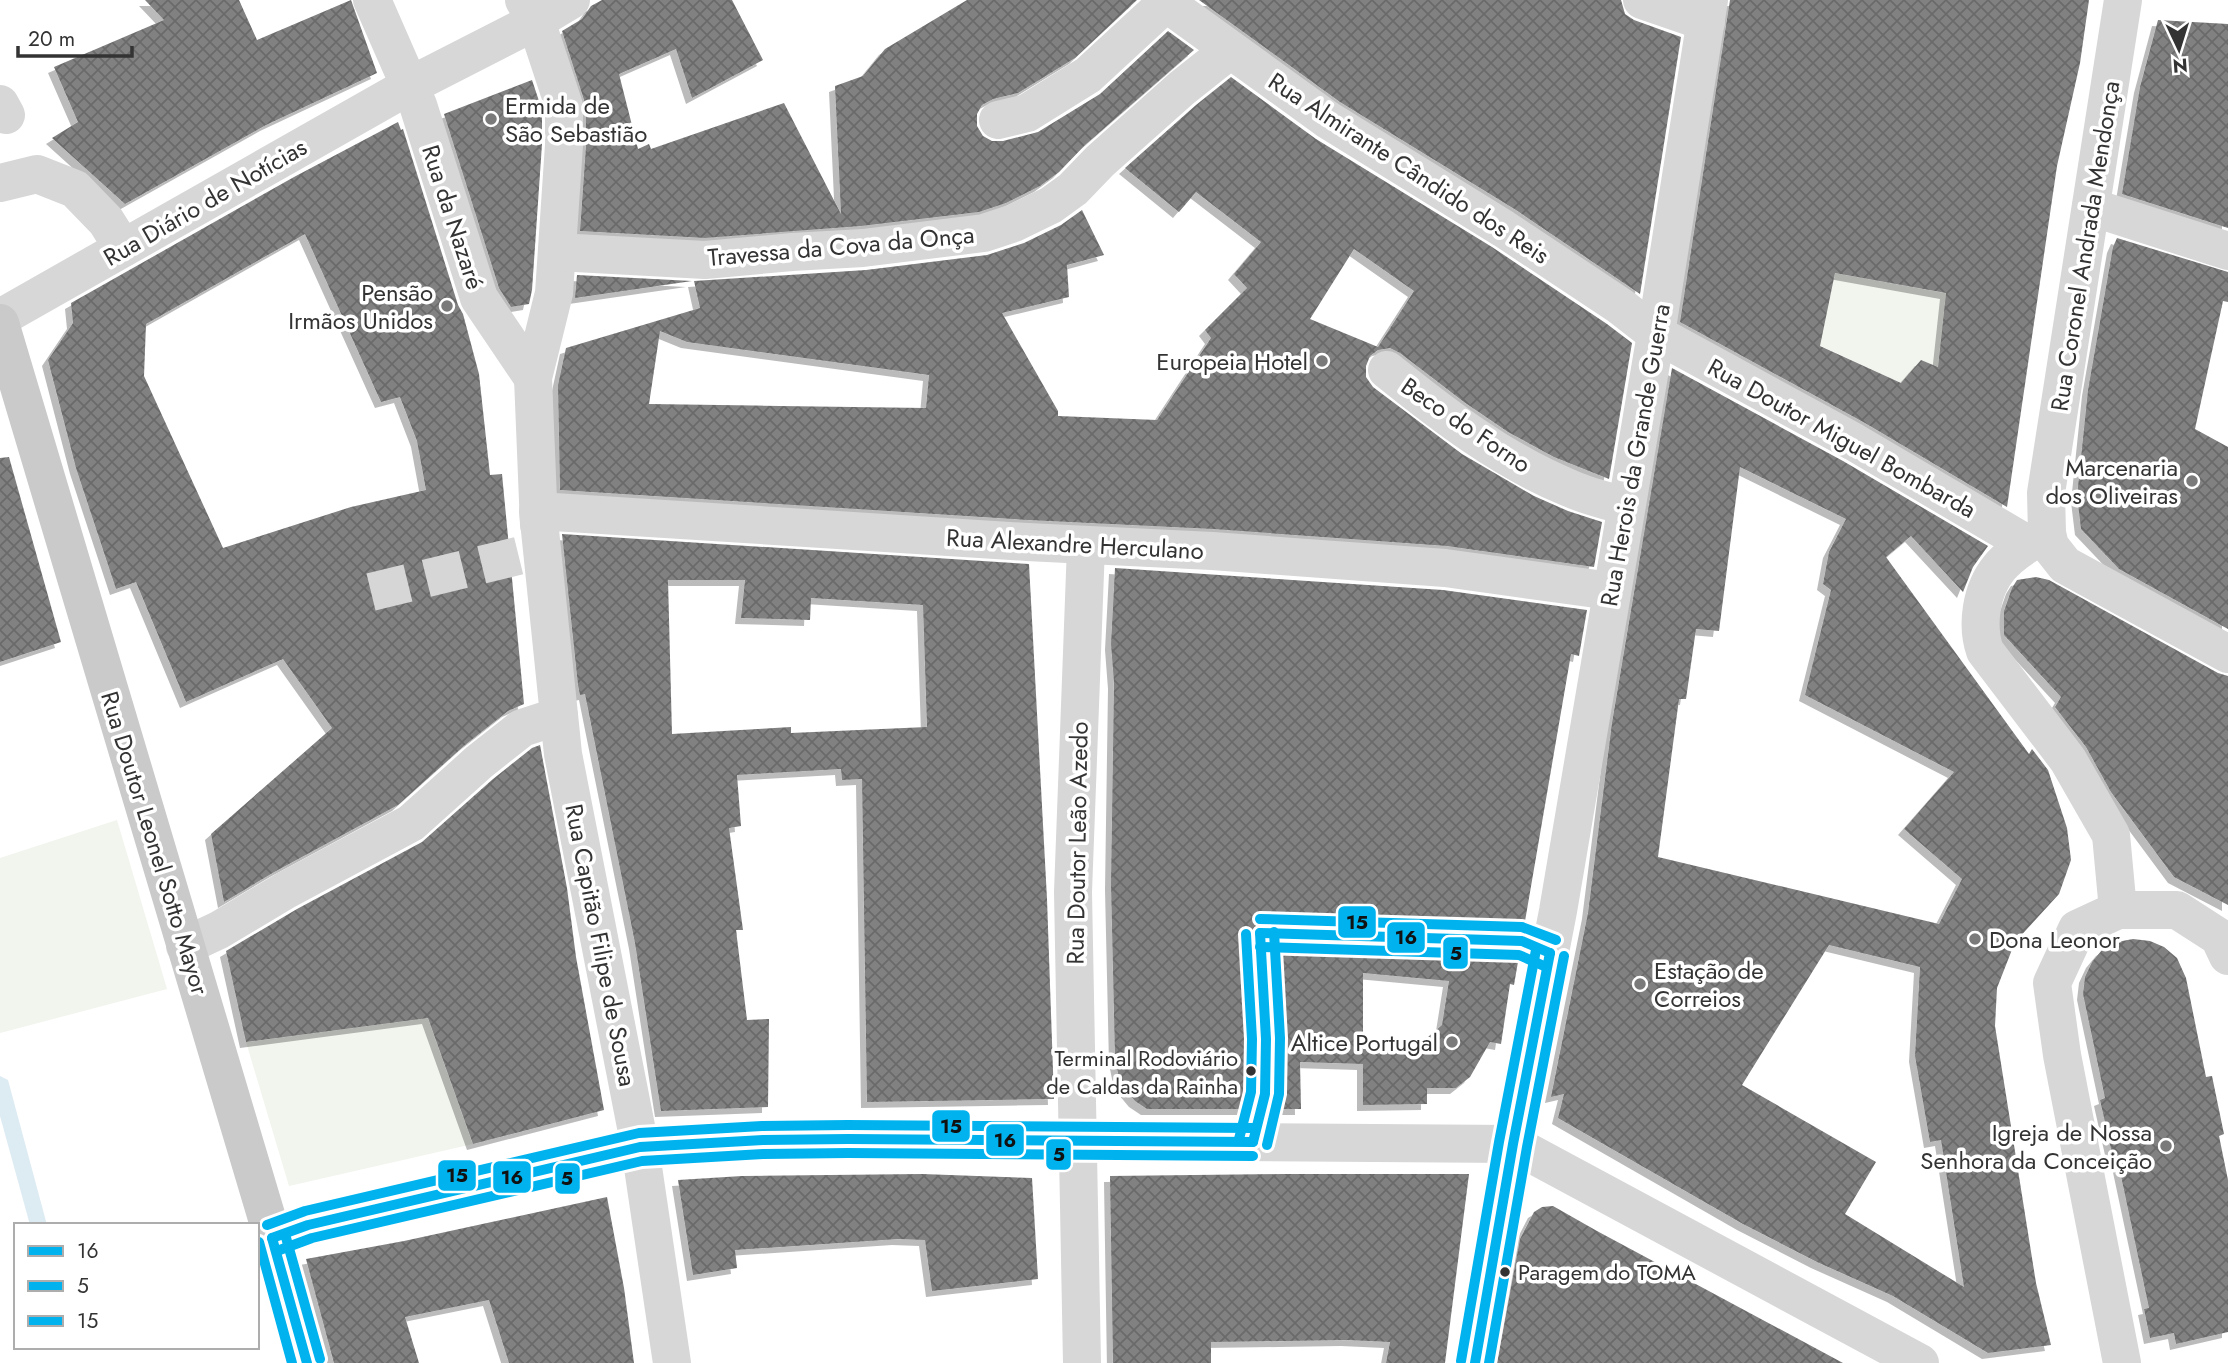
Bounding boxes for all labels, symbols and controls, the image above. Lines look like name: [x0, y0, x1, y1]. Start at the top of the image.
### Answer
scale bar: [18, 14, 131, 58]
north arrow: [2144, 14, 2214, 84]
text: 20 m: [28, 24, 75, 54]
text: N: [2172, 51, 2189, 79]
street label: Rua Almirante Cândido dos Reis: [1262, 64, 1556, 272]
street label: Rua Coronel Andrada Mendonça: [2042, 78, 2128, 414]
place label: Ermida de São Sebastião: [505, 88, 647, 151]
marker: Ermida de São Sebastião: [483, 111, 499, 127]
street label: Rua Diário de Notícias: [97, 129, 313, 275]
street label: Rua da Nazaré: [413, 140, 493, 294]
street label: Travessa da Cova da Onça: [706, 217, 976, 275]
place label: Pensão Irmãos Unidos: [288, 275, 433, 338]
marker: Pensão Irmãos Unidos: [439, 298, 455, 314]
street label: Rua Herois da Grande Guerra: [1591, 301, 1679, 609]
place label: Europeia Hotel: [1156, 344, 1308, 379]
street label: Rua Doutor Miguel Bombarda: [1701, 349, 1983, 527]
marker: Europeia Hotel: [1314, 353, 1330, 369]
street label: Beco do Forno: [1394, 369, 1538, 481]
place label: Marcenaria dos Oliveiras: [2045, 450, 2178, 513]
marker: Marcenaria dos Oliveiras: [2184, 473, 2200, 489]
street label: Rua Alexandre Herculano: [945, 520, 1205, 568]
street label: Rua Doutor Leonel Sotto Mayor: [92, 687, 218, 1000]
street label: Rua Doutor Leão Azedo: [1057, 721, 1097, 965]
street label: Rua Capitão Filipe de Sousa: [556, 801, 646, 1089]
line badge: 15: [1337, 905, 1377, 939]
text: 15: [1346, 909, 1368, 936]
line badge: 16: [1386, 921, 1426, 954]
place label: Dona Leonor: [1989, 922, 2121, 957]
text: 16: [1395, 924, 1417, 951]
marker: Dona Leonor: [1967, 931, 1983, 947]
line badge: 5: [1442, 936, 1469, 970]
text: 5: [1450, 940, 1462, 967]
place label: Estação de Correios: [1654, 953, 1764, 1016]
marker: Estação de Correios: [1632, 976, 1648, 992]
place label: Altice Portugal: [1291, 1025, 1438, 1060]
marker: Altice Portugal: [1444, 1034, 1460, 1050]
place label: Terminal Rodoviário de Caldas da Rainha: [1046, 1042, 1238, 1102]
marker: Terminal Rodoviário de Caldas da Rainha: [1244, 1064, 1258, 1078]
line badge: 15: [931, 1109, 971, 1143]
text: 15: [940, 1113, 962, 1140]
place label: Igreja de Nossa Senhora da Conceição: [1920, 1115, 2152, 1178]
line badge: 16: [985, 1123, 1025, 1157]
text: 16: [994, 1127, 1016, 1154]
line badge: 5: [1045, 1138, 1072, 1171]
marker: Igreja de Nossa Senhora da Conceição: [2158, 1138, 2174, 1154]
text: 5: [1053, 1141, 1065, 1168]
line badge: 15: [437, 1159, 477, 1192]
line badge: 16: [492, 1160, 532, 1194]
text: 15: [446, 1162, 468, 1189]
line badge: 5: [554, 1162, 581, 1195]
text: 16: [501, 1164, 523, 1191]
text: 5: [561, 1165, 573, 1192]
legend: [14, 1223, 259, 1349]
text: 16: [77, 1236, 99, 1266]
place label: Paragem do TOMA: [1518, 1256, 1696, 1288]
marker: Paragem do TOMA: [1498, 1265, 1512, 1279]
text: 5: [77, 1271, 89, 1301]
text: 15: [77, 1306, 98, 1336]

